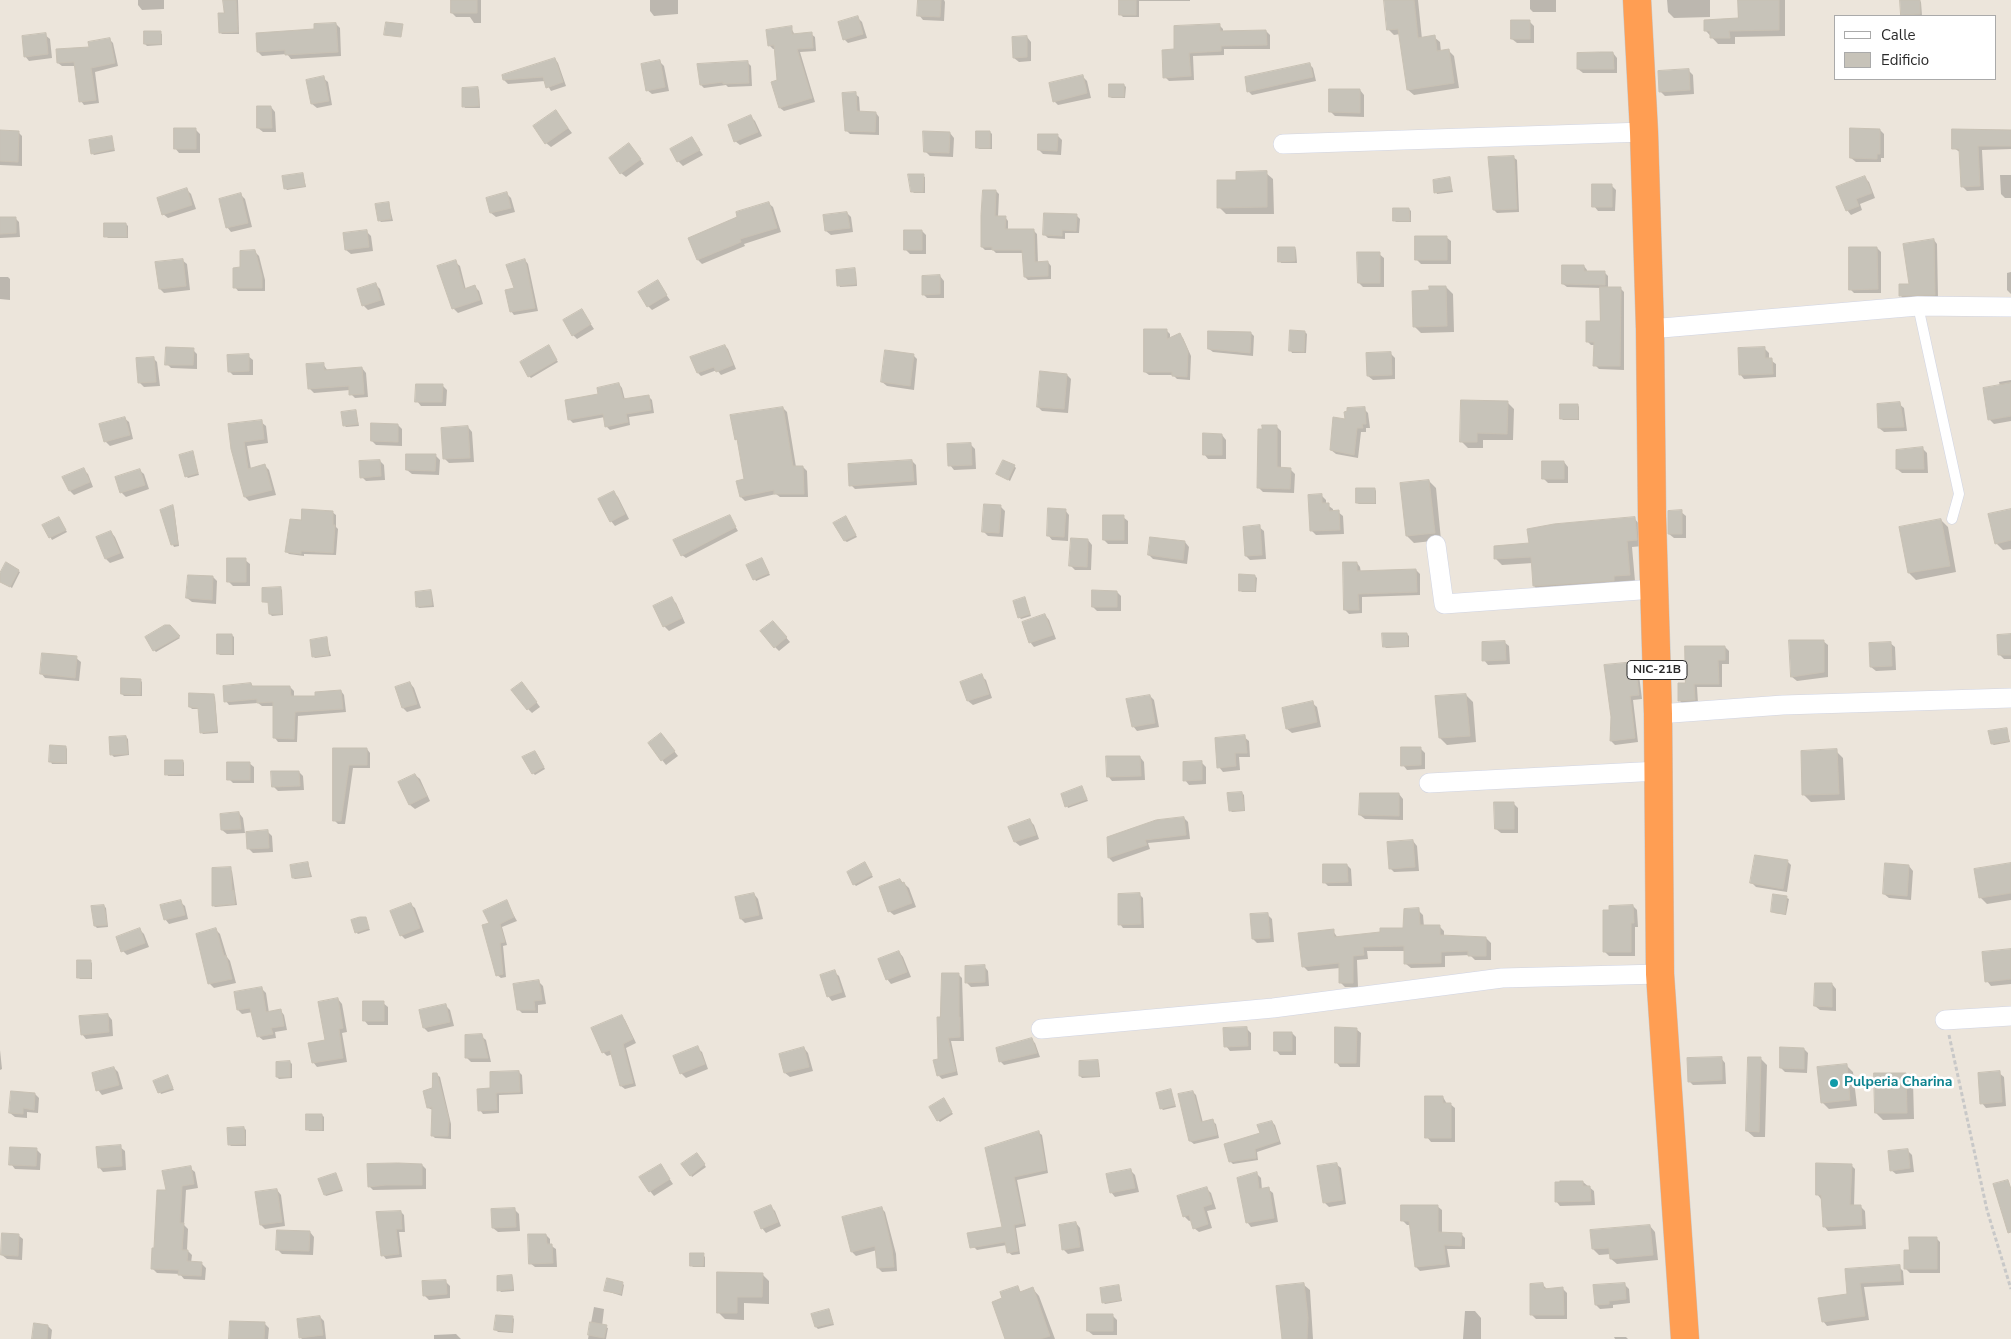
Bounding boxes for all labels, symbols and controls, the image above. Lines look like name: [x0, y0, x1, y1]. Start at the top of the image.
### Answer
legend: [1834, 15, 1996, 80]
text: Calle: [1881, 25, 1916, 45]
text: Edificio: [1881, 50, 1929, 70]
road number: NIC-21B: [1627, 660, 1687, 680]
place label: Pulperia Charina: [1844, 1075, 1952, 1091]
marker: Pulperia Charina: [1828, 1077, 1840, 1089]

